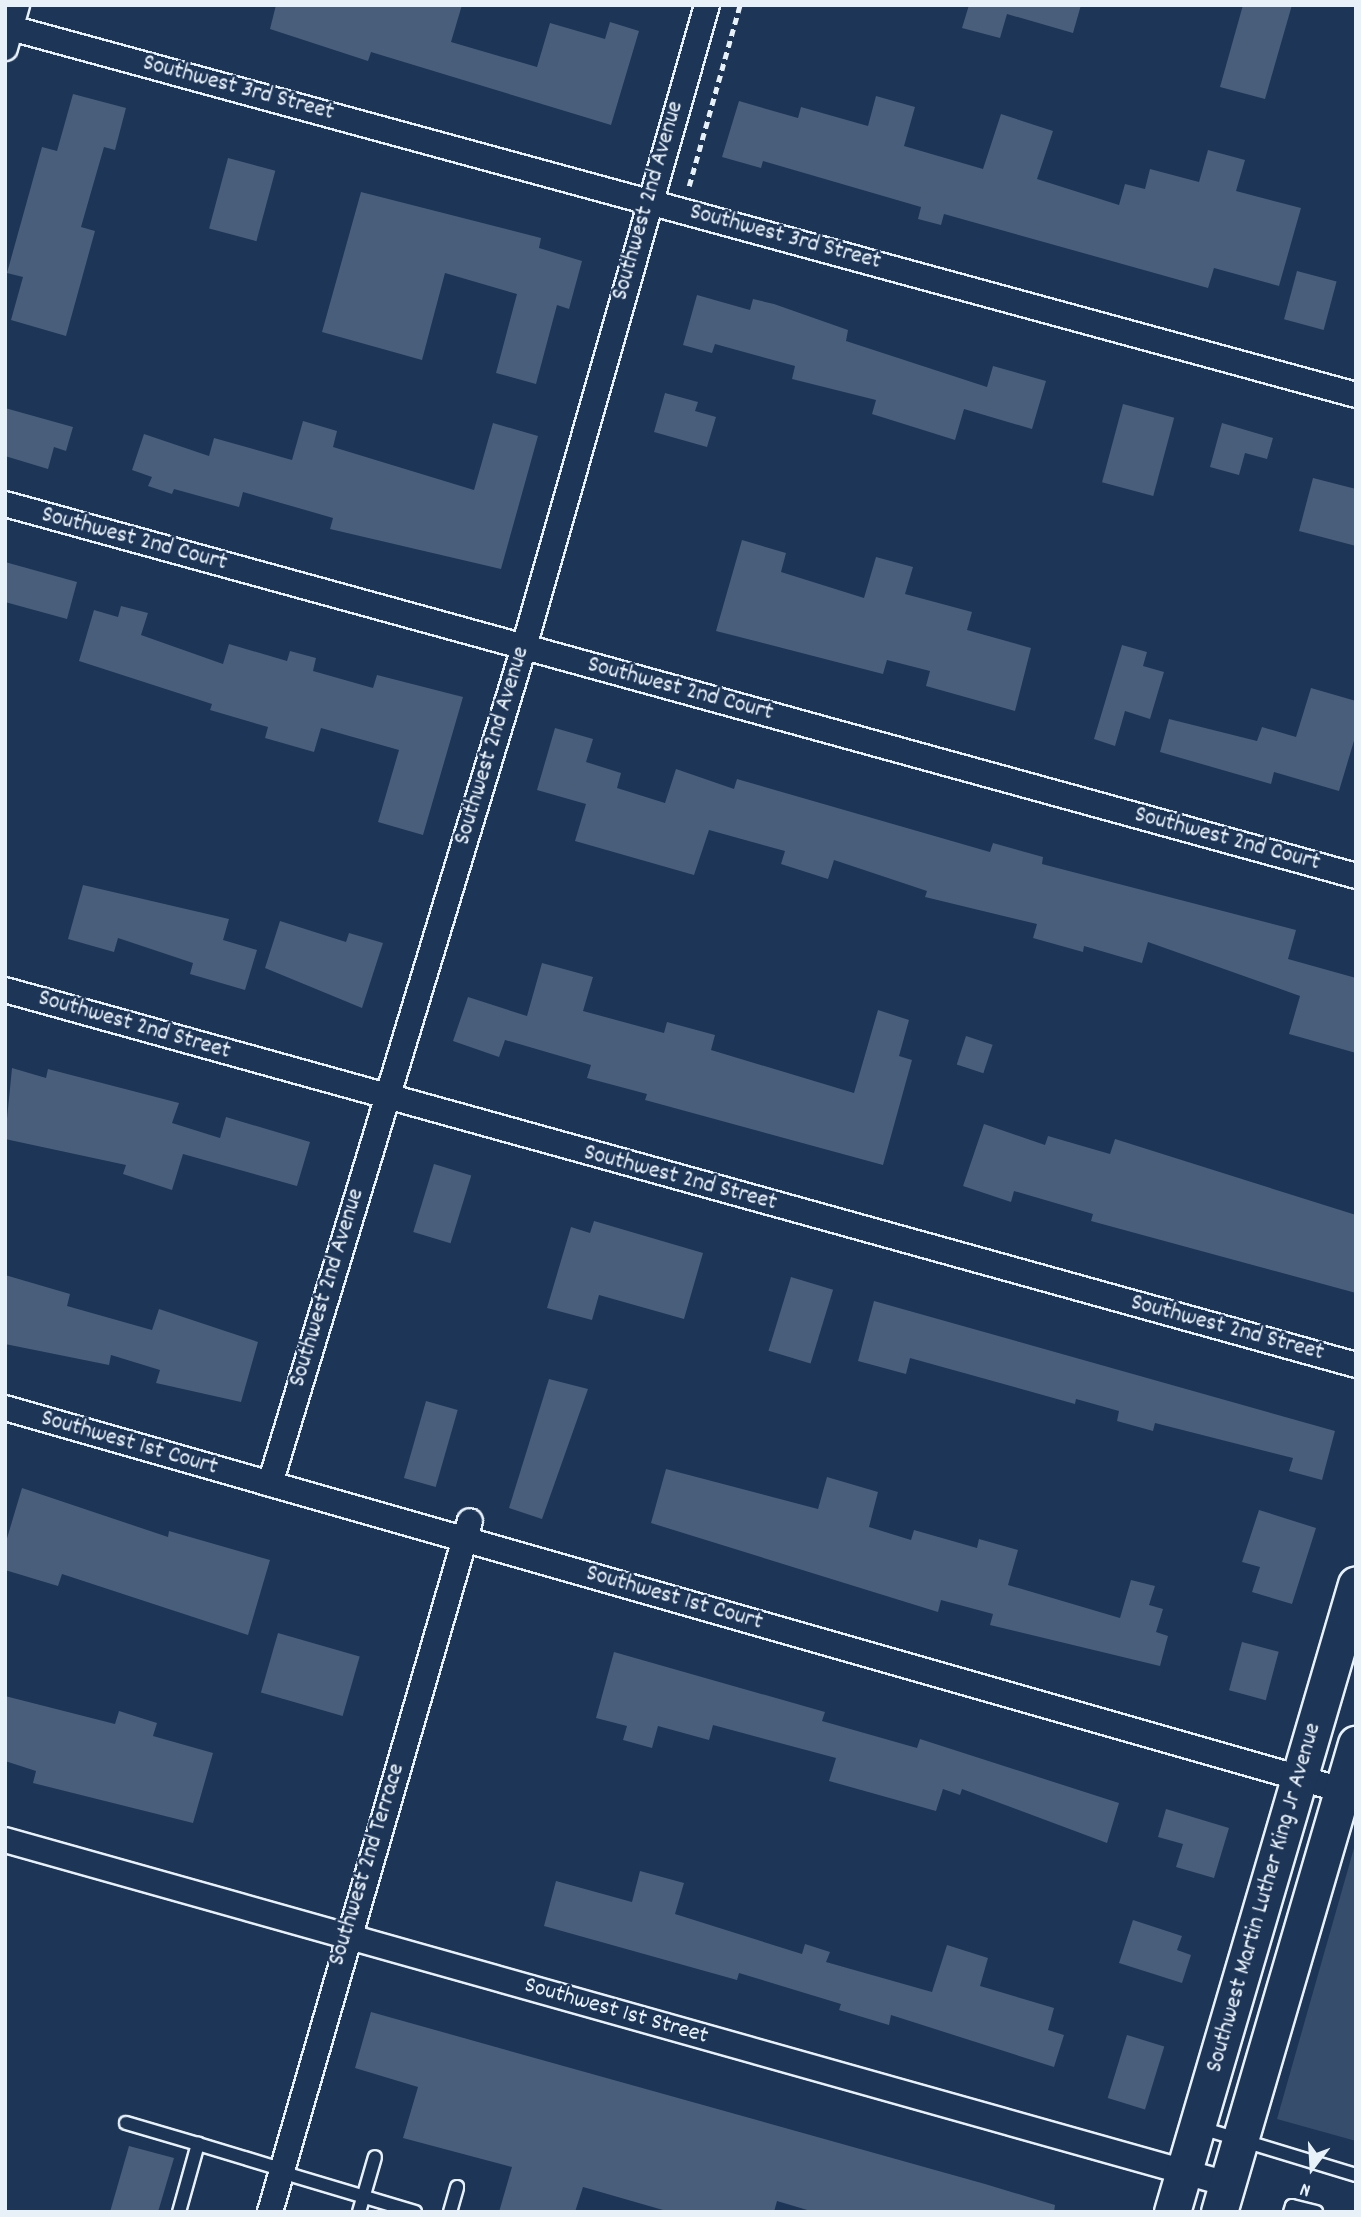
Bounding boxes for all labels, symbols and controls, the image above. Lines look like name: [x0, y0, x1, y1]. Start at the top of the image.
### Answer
street label: Southwest 3rd Street: [139, 50, 337, 128]
street label: Southwest 2nd Avenue: [607, 98, 691, 304]
street label: Southwest 3rd Street: [686, 199, 884, 277]
street label: Southwest 2nd Court: [38, 501, 230, 579]
street label: Southwest 2nd Avenue: [449, 643, 537, 849]
street label: Southwest 2nd Court: [584, 651, 776, 729]
street label: Southwest 2nd Court: [1131, 801, 1323, 879]
street label: Southwest 2nd Street: [35, 985, 233, 1067]
street label: Southwest 2nd Street: [580, 1139, 780, 1219]
street label: Southwest 2nd Avenue: [284, 1185, 372, 1391]
street label: Southwest 2nd Street: [1127, 1289, 1327, 1369]
street label: Southwest 1st Court: [37, 1405, 221, 1483]
street label: Southwest 1st Court: [582, 1560, 766, 1638]
street label: Southwest Martin Luther King Jr Avenue: [1201, 1720, 1329, 2076]
street label: Southwest 2nd Terrace: [324, 1761, 412, 1969]
street label: Southwest 1st Street: [521, 1972, 711, 2052]
north arrow: [1277, 2133, 1347, 2203]
text: N: [1297, 2174, 1314, 2203]

